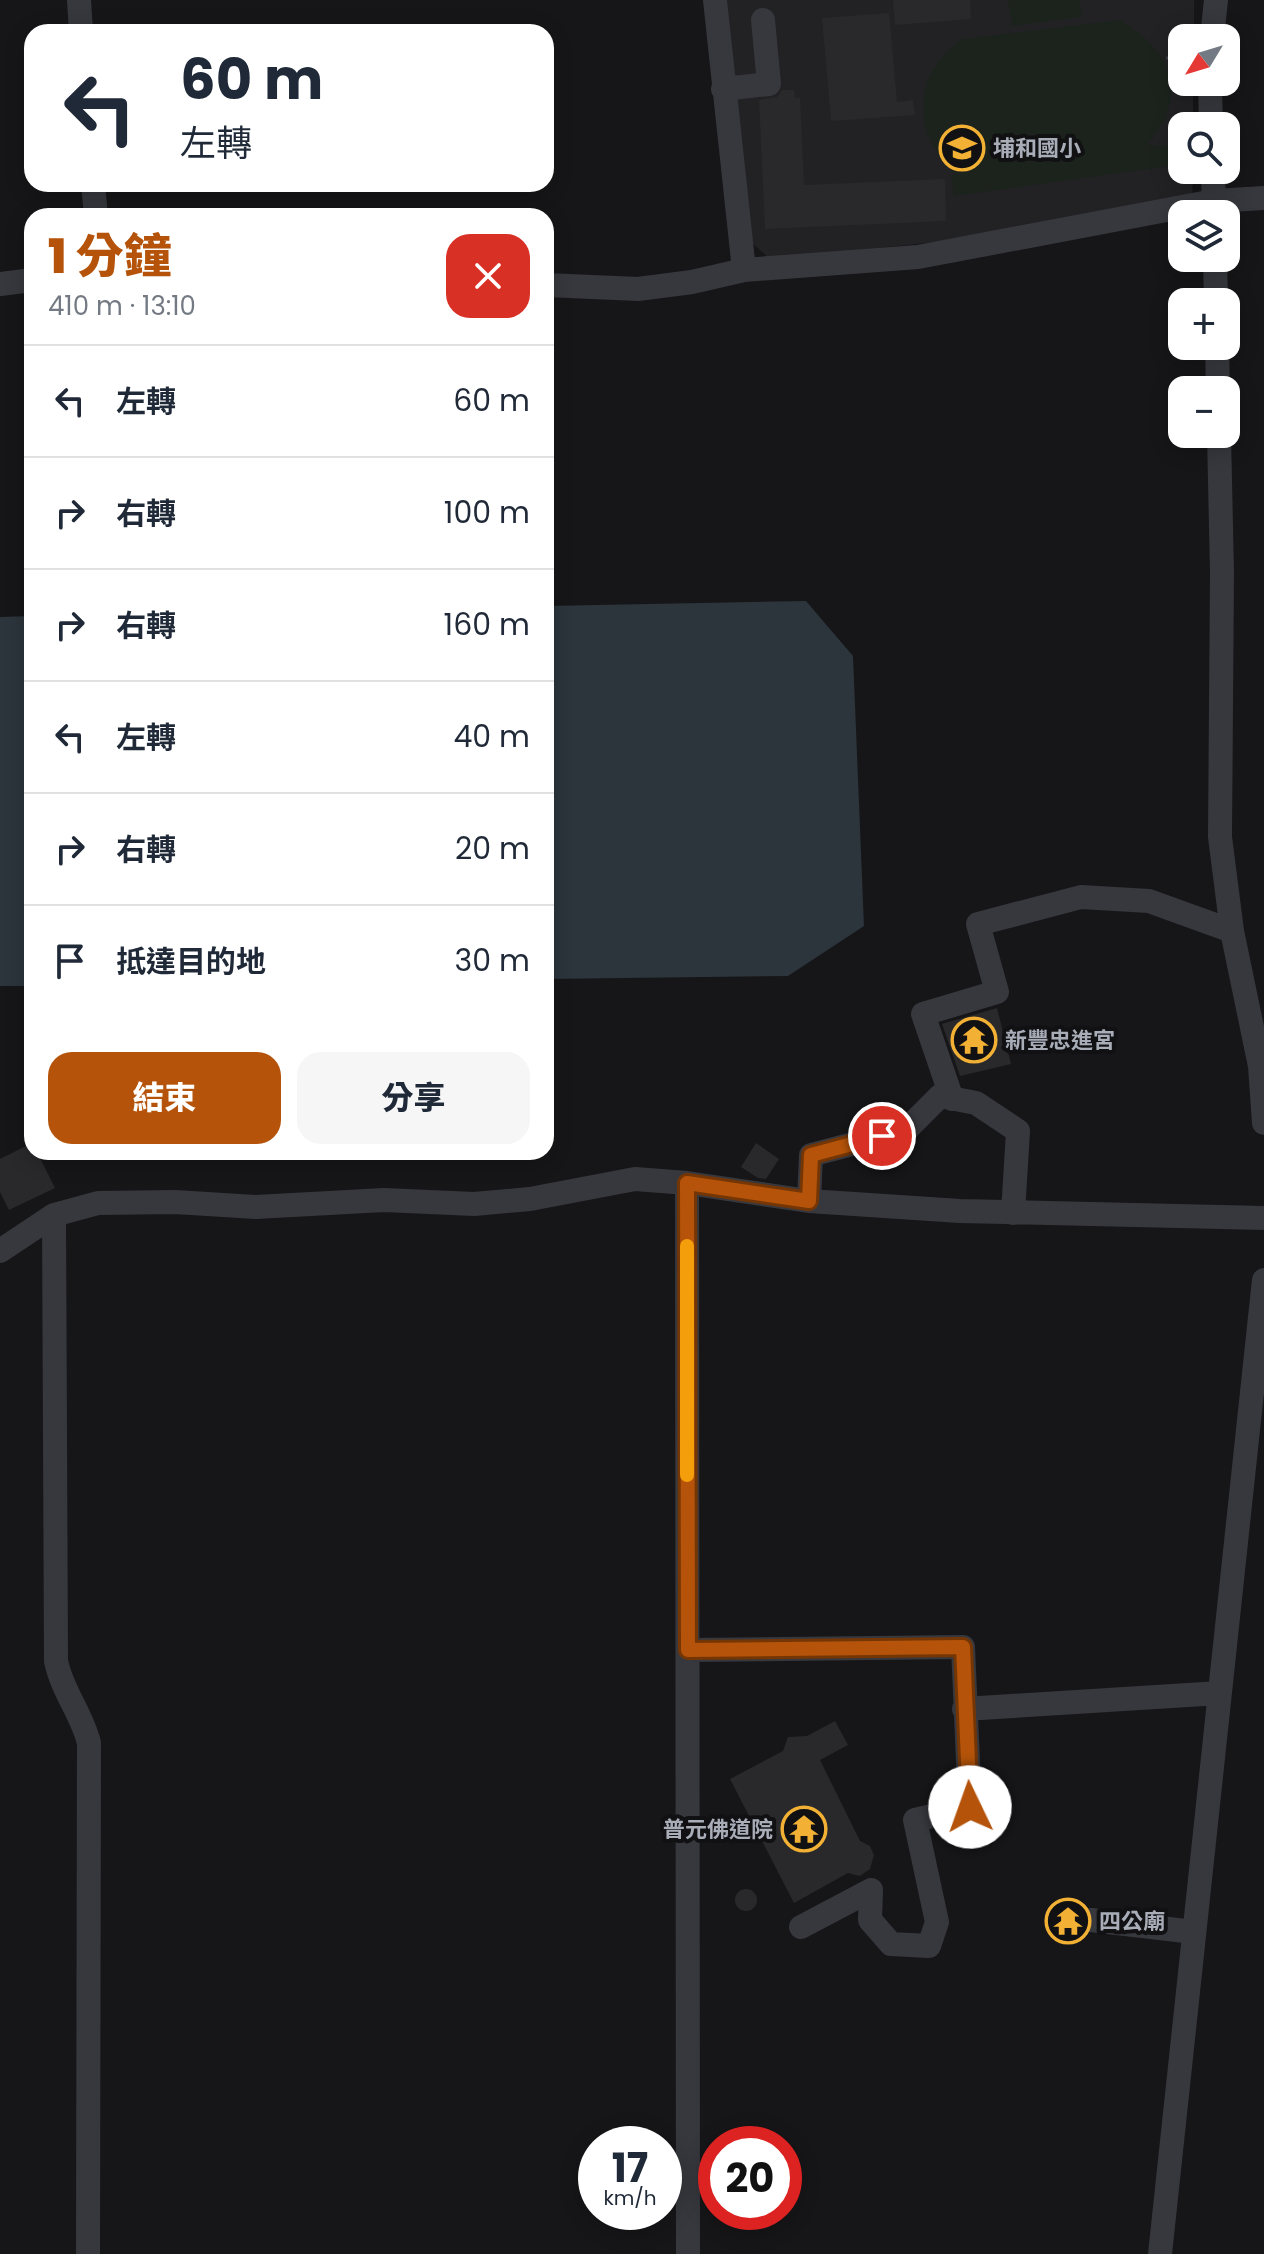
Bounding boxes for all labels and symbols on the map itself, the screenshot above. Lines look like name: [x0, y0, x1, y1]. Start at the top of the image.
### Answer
north arrow: [1168, 24, 1240, 96]
school or university icon: 埔和國小: [938, 124, 986, 172]
place label: 埔和國小: [993, 133, 1081, 164]
temple icon: 新豐忠進宮: [950, 1016, 998, 1064]
place label: 新豐忠進宮: [1005, 1025, 1115, 1056]
pin: [848, 1102, 916, 1170]
position arrow: [928, 1765, 1012, 1849]
temple icon: 普元佛道院: [780, 1805, 828, 1853]
place label: 普元佛道院: [663, 1814, 773, 1845]
temple icon: 四公廟: [1044, 1897, 1092, 1945]
place label: 四公廟: [1099, 1906, 1165, 1937]
speed limit sign: 20: [698, 2126, 802, 2230]

